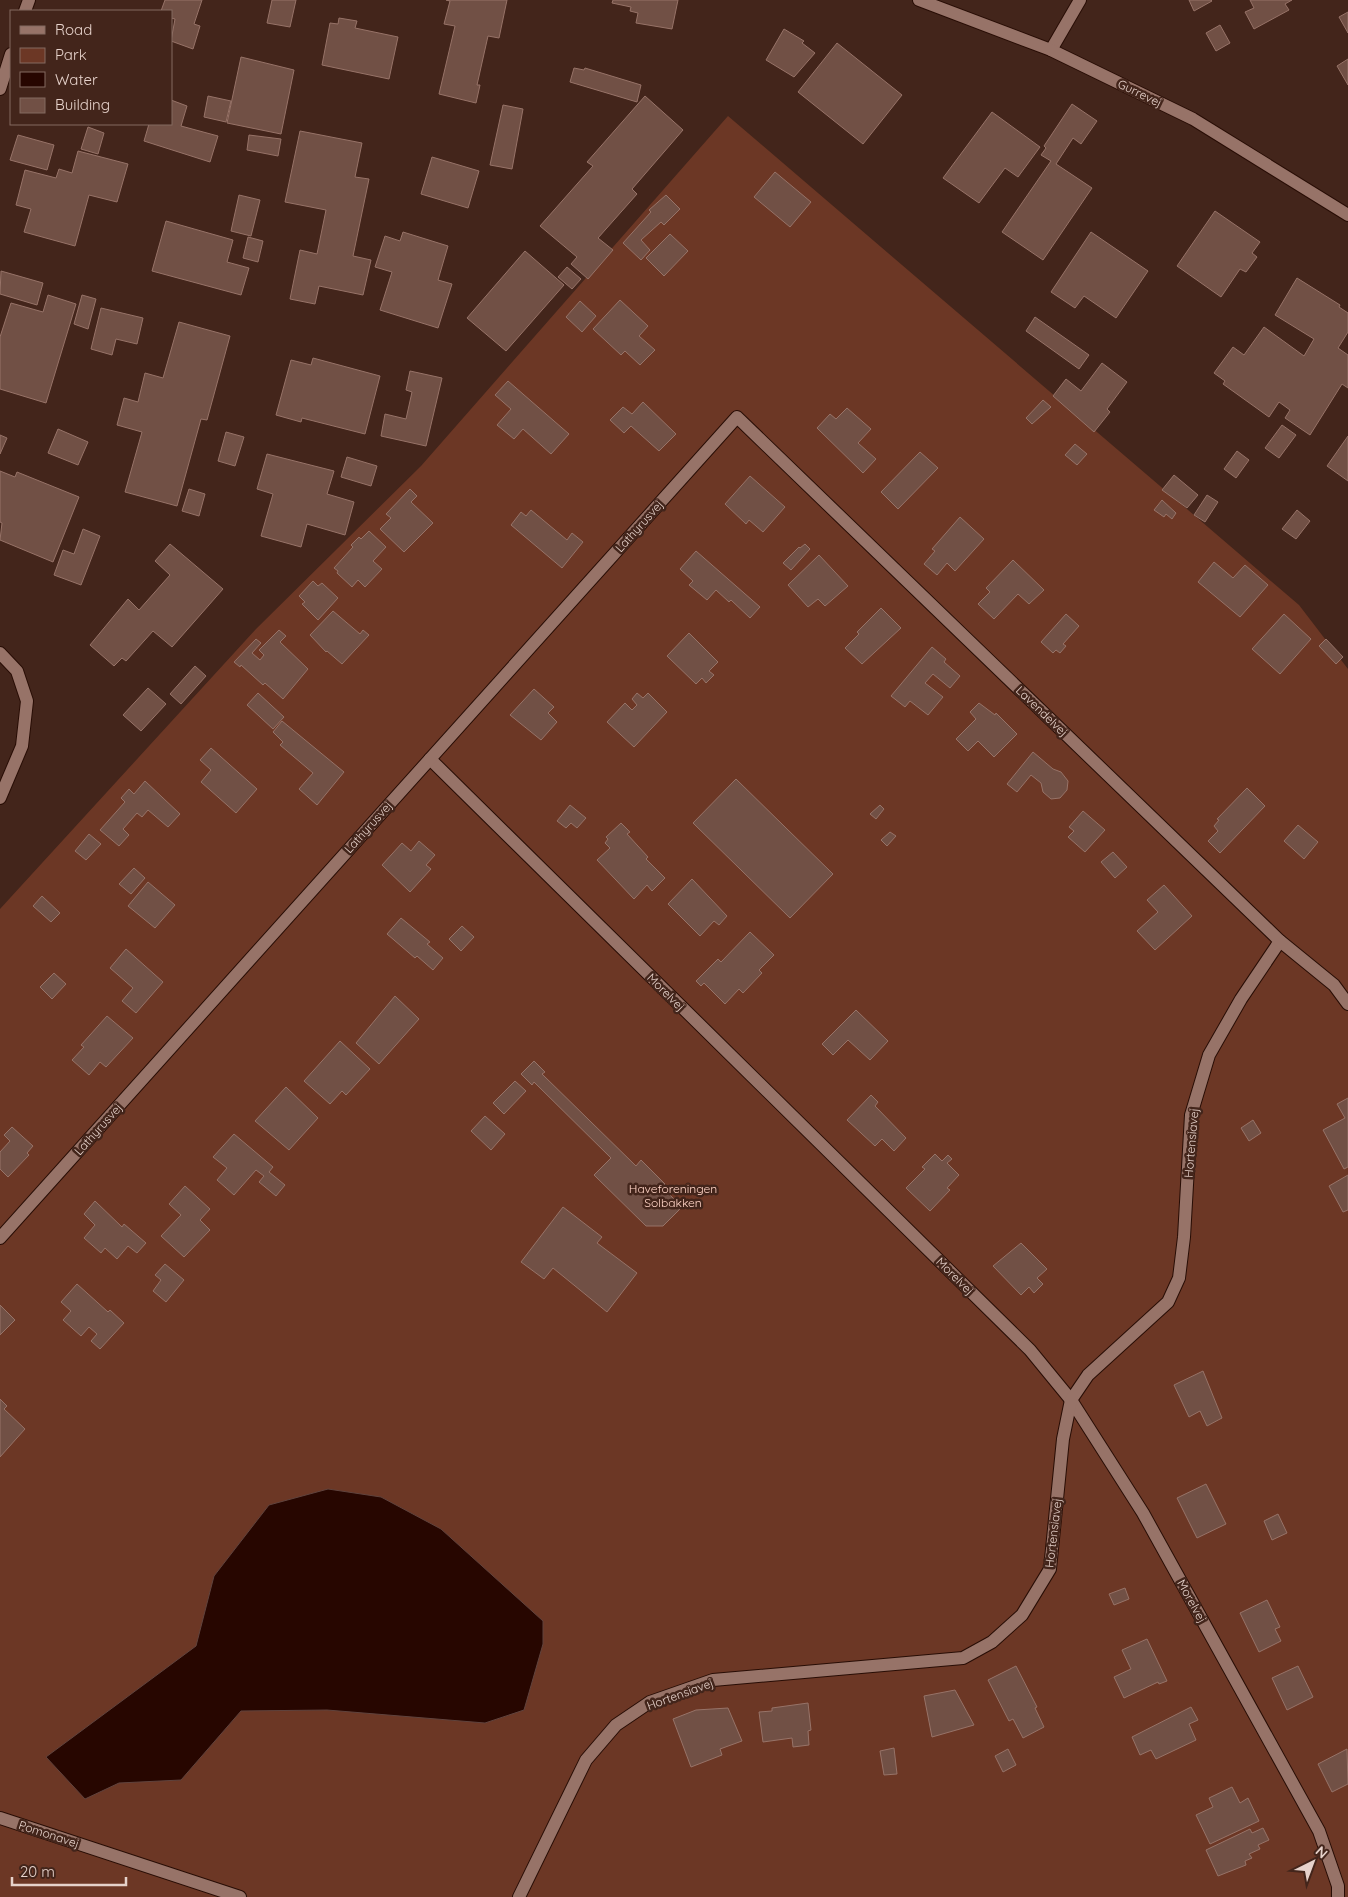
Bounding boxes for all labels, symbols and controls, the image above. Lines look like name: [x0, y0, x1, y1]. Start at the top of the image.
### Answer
legend: [10, 10, 172, 125]
text: Road: [55, 20, 92, 39]
text: Park: [55, 45, 87, 64]
text: Water: [55, 70, 98, 89]
street label: Gurrevej: [1116, 76, 1164, 110]
text: Building: [55, 95, 110, 114]
street label: Lathyrusvej: [612, 497, 666, 555]
street label: Lavendelvej: [1013, 683, 1071, 739]
street label: Lathyrusvej: [341, 798, 395, 856]
street label: Morelvej: [644, 970, 688, 1014]
street label: Lathyrusvej: [71, 1100, 125, 1158]
street label: Hortensiavej: [1180, 1108, 1202, 1178]
park label: Haveforeningen Solbakken: [629, 1181, 717, 1210]
street label: Morelvej: [933, 1254, 977, 1298]
street label: Hortensiavej: [1041, 1497, 1065, 1569]
street label: Morelvej: [1174, 1577, 1210, 1625]
street label: Hortensiavej: [645, 1675, 715, 1713]
street label: Pomonavej: [17, 1817, 81, 1851]
north arrow: [1288, 1837, 1338, 1887]
text: N: [1312, 1842, 1332, 1862]
scale bar: [12, 1854, 126, 1886]
text: 20 m: [20, 1862, 55, 1881]

